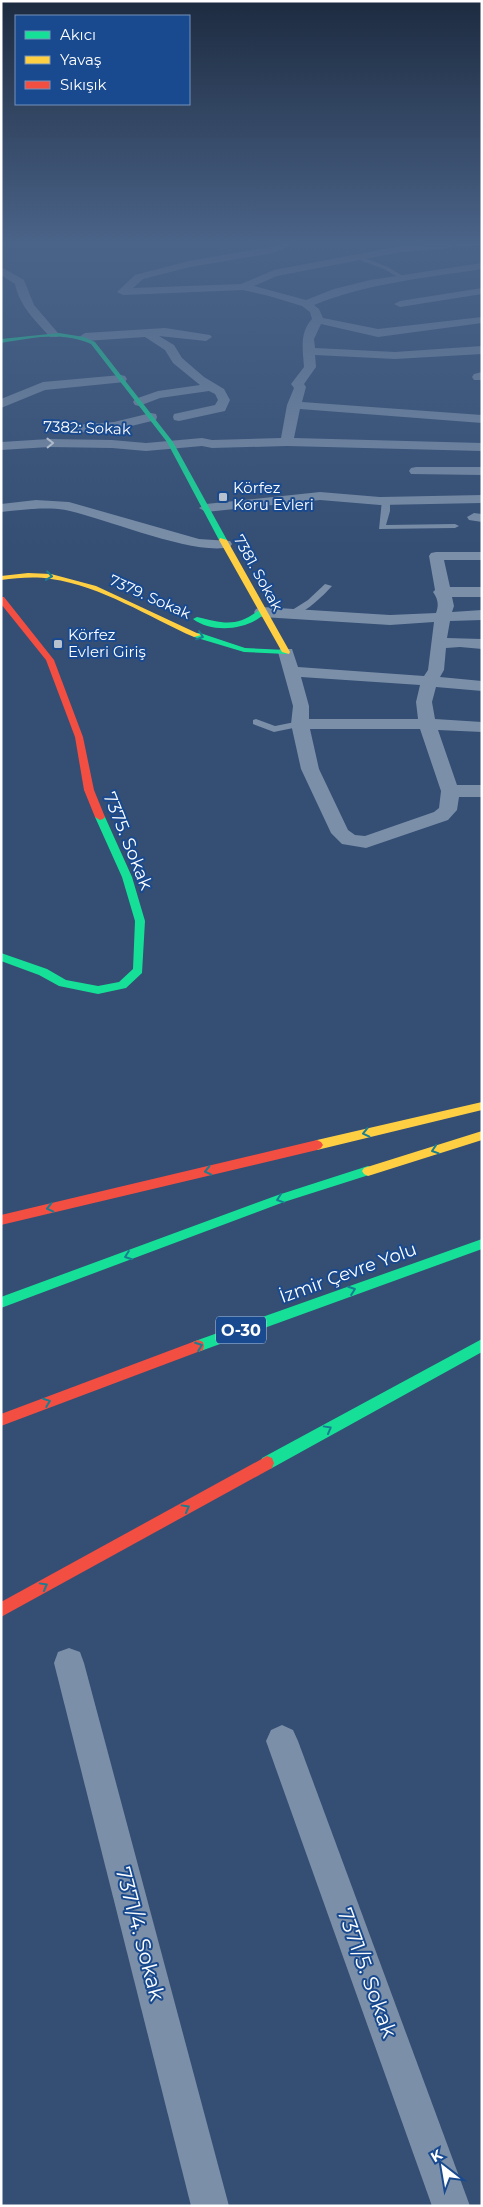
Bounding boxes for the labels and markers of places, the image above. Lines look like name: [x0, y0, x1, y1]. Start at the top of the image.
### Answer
place label: Körfez Koru Evleri: [233, 478, 314, 514]
marker: Körfez Koru Evleri: [217, 491, 229, 503]
place label: Körfez Evleri Giriş: [68, 625, 146, 661]
marker: Körfez Evleri Giriş: [52, 638, 64, 650]

